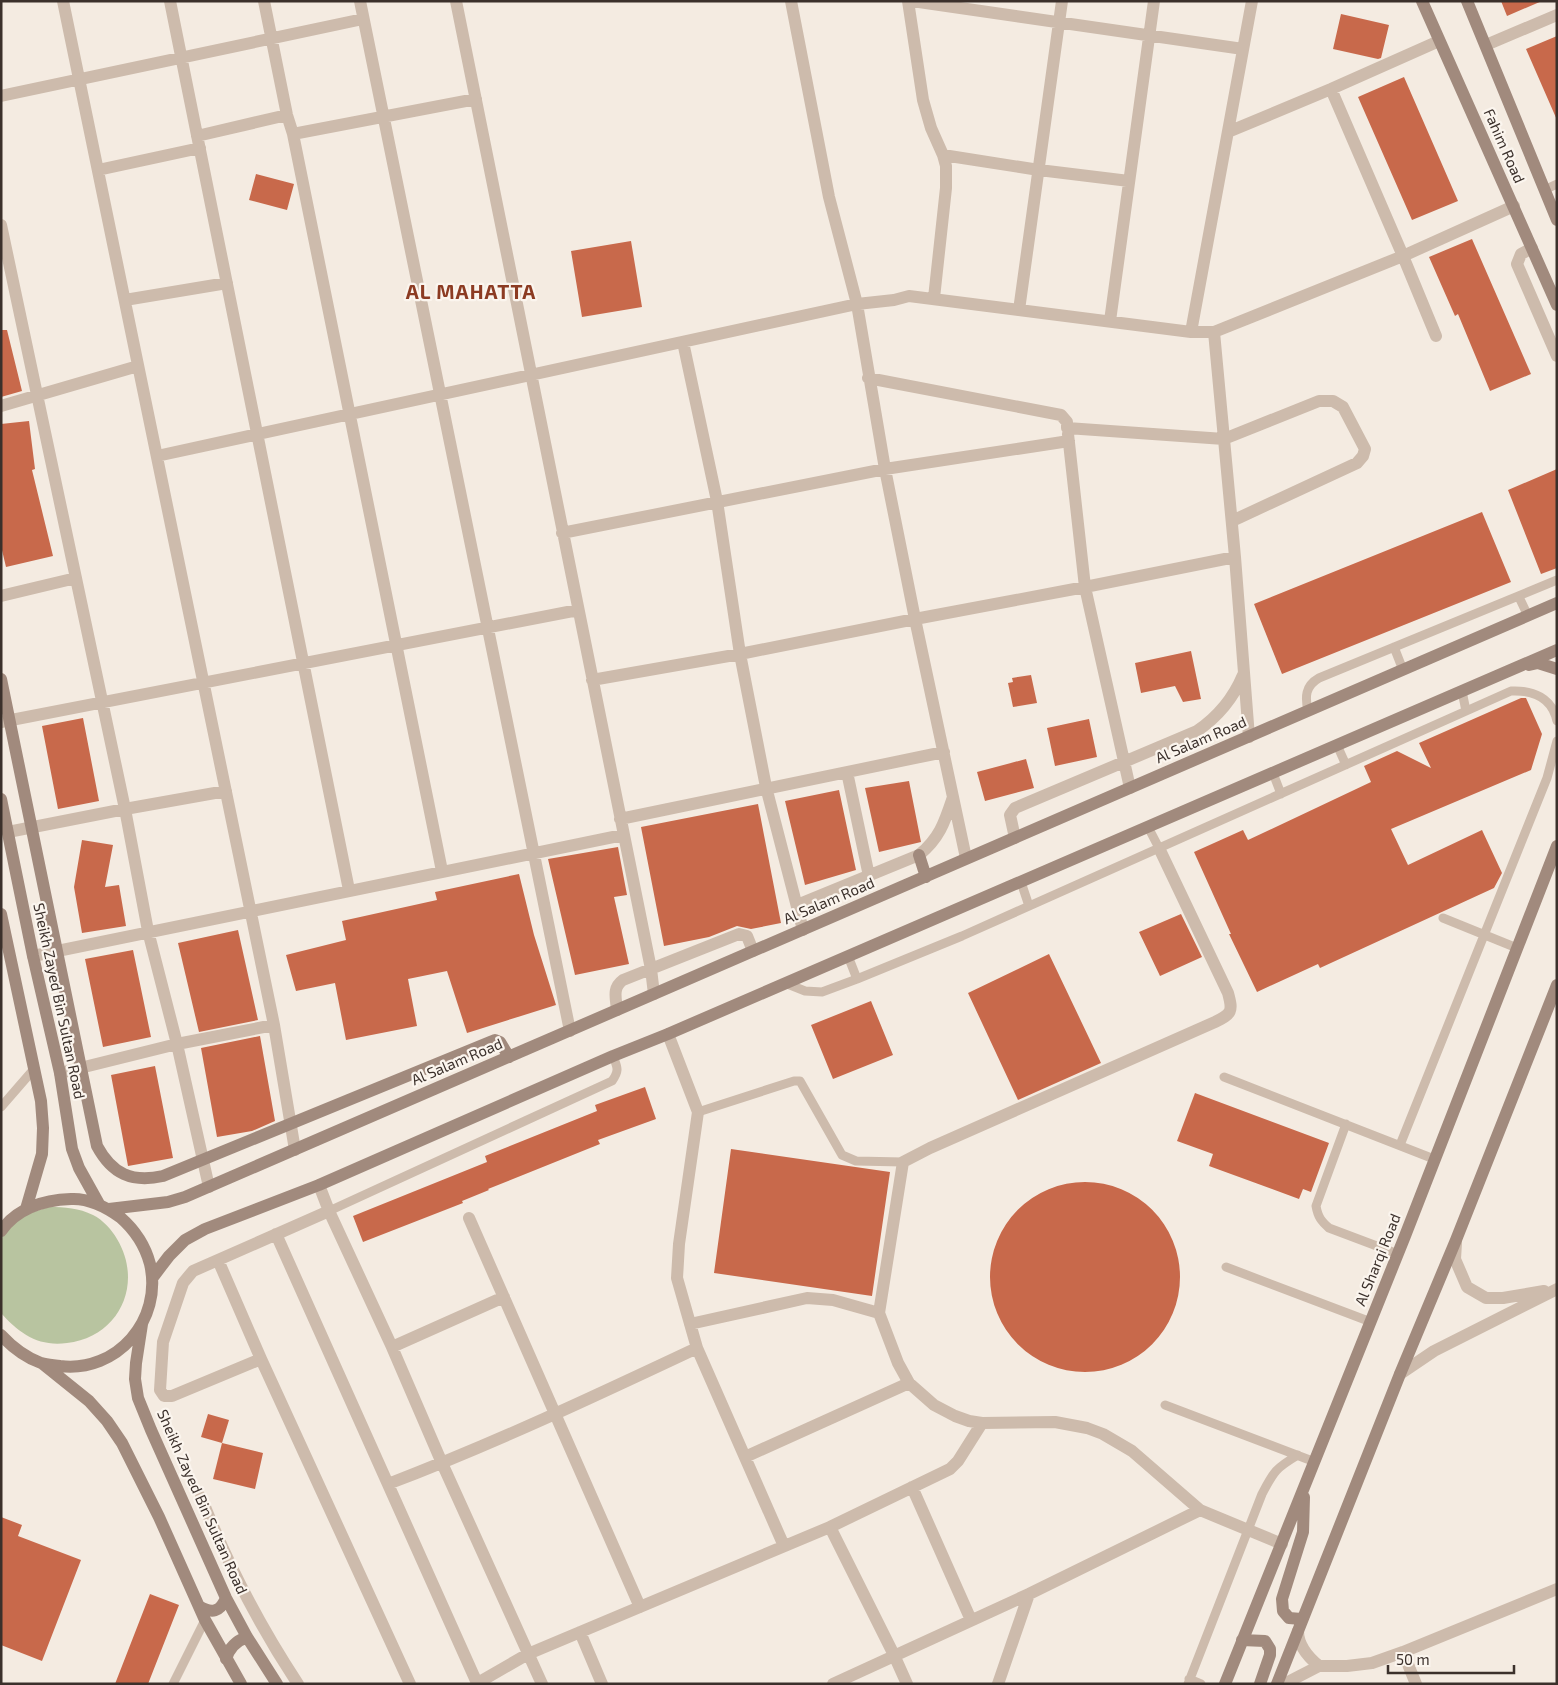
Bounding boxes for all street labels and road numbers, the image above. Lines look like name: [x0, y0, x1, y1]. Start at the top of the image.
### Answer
street label: Fahim Road: [1481, 106, 1529, 186]
street label: Al Salam Road: [1152, 712, 1249, 766]
street label: Al Salam Road: [780, 873, 877, 927]
street label: Sheikh Zayed Bin Sultan Road: [30, 901, 90, 1101]
street label: Al Salam Road: [408, 1034, 505, 1088]
street label: Al Sharqi Road: [1350, 1211, 1404, 1308]
street label: Sheikh Zayed Bin Sultan Road: [154, 1407, 252, 1597]

